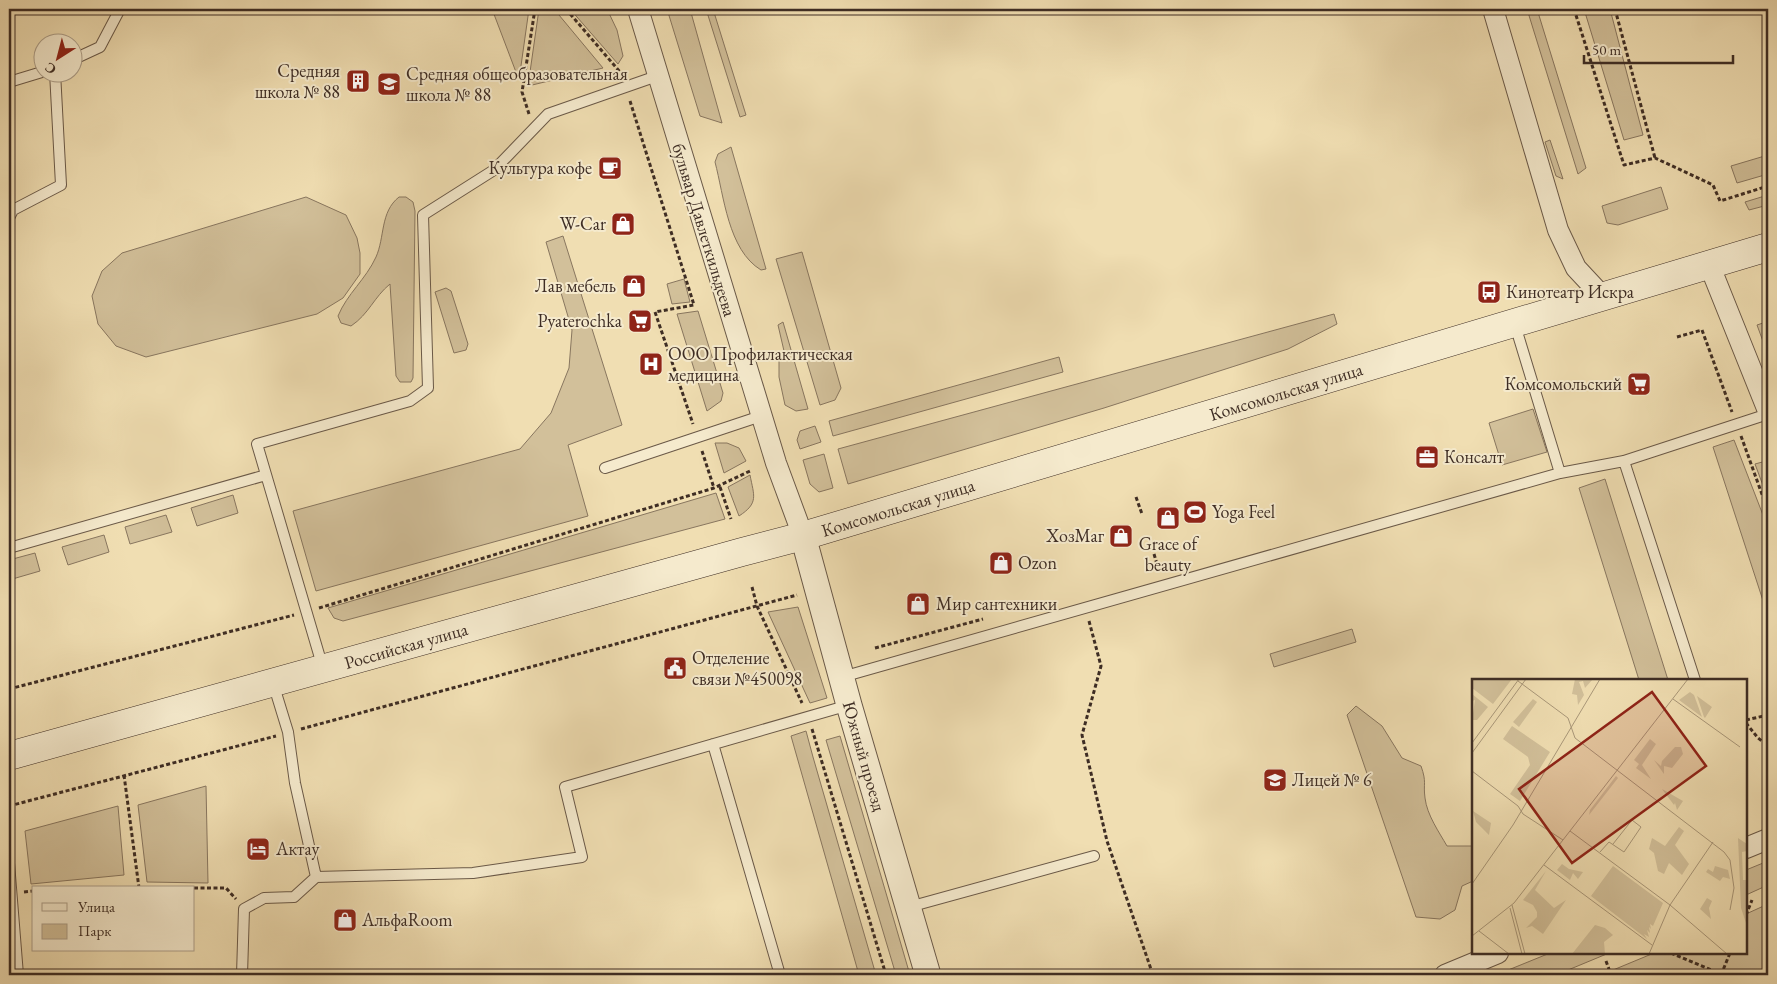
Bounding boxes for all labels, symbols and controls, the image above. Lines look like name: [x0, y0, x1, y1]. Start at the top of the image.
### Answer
north arrow: [32, 32, 82, 82]
scale bar: [1584, 32, 1733, 64]
text: 50 m: [1592, 40, 1621, 59]
text: С: [41, 58, 60, 79]
place label: Средняя школа № 88: [255, 59, 340, 103]
place label: Средняя общеобразовательная школа № 88: [406, 62, 628, 106]
building icon: Средняя школа № 88: [345, 68, 371, 94]
school or university icon: Средняя общеобразовательная школа № 88: [376, 71, 402, 97]
street label: бульвар Давлеткильдеева: [667, 140, 742, 320]
cafe icon: Культура кофе: [597, 155, 623, 181]
place label: Культура кофе: [489, 156, 592, 179]
shop icon: W-Car: [610, 211, 636, 237]
place label: W-Car: [560, 212, 606, 235]
shop icon: Лав мебель: [621, 273, 647, 299]
place label: Лав мебель: [535, 274, 616, 297]
bus stop icon: Кинотеатр Искра: [1476, 279, 1502, 305]
place label: Кинотеатр Искра: [1506, 280, 1635, 303]
supermarket icon: Pyaterochka: [627, 308, 653, 334]
place label: Pyaterochka: [537, 309, 623, 332]
place label: ООО Профилактическая медицина: [668, 342, 853, 386]
hospital icon: ООО Профилактическая медицина: [638, 351, 664, 377]
street label: Комсомольская улица: [1206, 357, 1366, 426]
supermarket icon: Комсомольский: [1626, 371, 1652, 397]
place label: Комсомольский: [1504, 372, 1622, 395]
office icon: Консалт: [1414, 444, 1440, 470]
place label: Консалт: [1444, 445, 1505, 468]
street label: Комсомольская улица: [818, 473, 978, 542]
sports icon: Yoga Feel: [1182, 499, 1208, 525]
place label: Yoga Feel: [1212, 500, 1275, 523]
shop icon: Grace of beauty: [1155, 505, 1181, 531]
shop icon: ХозМаг: [1108, 523, 1134, 549]
place label: ХозМаг: [1045, 524, 1105, 547]
place label: Grace of beauty: [1139, 532, 1200, 576]
shop icon: Ozon: [988, 550, 1014, 576]
place label: Ozon: [1018, 551, 1057, 574]
shop icon: Мир сантехники: [905, 591, 931, 617]
place label: Мир сантехники: [936, 592, 1058, 615]
street label: Российская улица: [342, 617, 471, 674]
place label: Отделение связи №450098: [692, 646, 802, 690]
public building icon: Отделение связи №450098: [662, 655, 688, 681]
inset map: [1472, 679, 1747, 954]
street label: Южный проезд: [838, 698, 891, 814]
school or university icon: Лицей № 6: [1262, 767, 1288, 793]
place label: Лицей № 6: [1292, 768, 1372, 791]
hotel icon: Актау: [245, 836, 271, 862]
place label: Актау: [275, 837, 319, 860]
legend: [32, 886, 195, 952]
text: Улица: [77, 897, 115, 916]
shop icon: АльфаRoom: [332, 907, 358, 933]
place label: АльфаRoom: [361, 908, 452, 931]
text: Парк: [78, 921, 111, 940]

